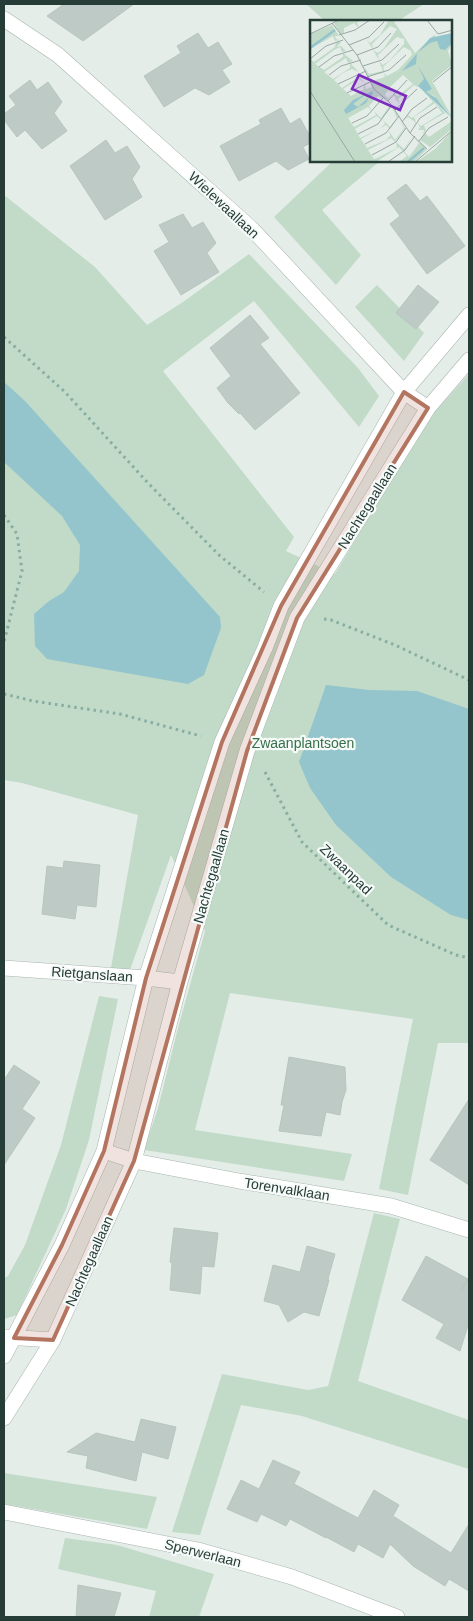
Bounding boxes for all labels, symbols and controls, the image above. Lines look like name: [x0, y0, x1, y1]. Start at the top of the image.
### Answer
inset map: [310, 20, 453, 162]
street label: Wielewaallaan: [186, 168, 262, 242]
street label: Nachtegaallaan: [334, 461, 400, 551]
park label: Zwaanplantsoen: [252, 735, 354, 751]
street label: Nachtegaallaan: [190, 827, 232, 925]
street label: Zwaanpad: [317, 841, 375, 897]
street label: Rietganslaan: [51, 963, 133, 985]
street label: Torenvalklaan: [243, 1174, 331, 1204]
street label: Nachtegaallaan: [62, 1213, 116, 1309]
street label: Sperwerlaan: [163, 1536, 243, 1570]

